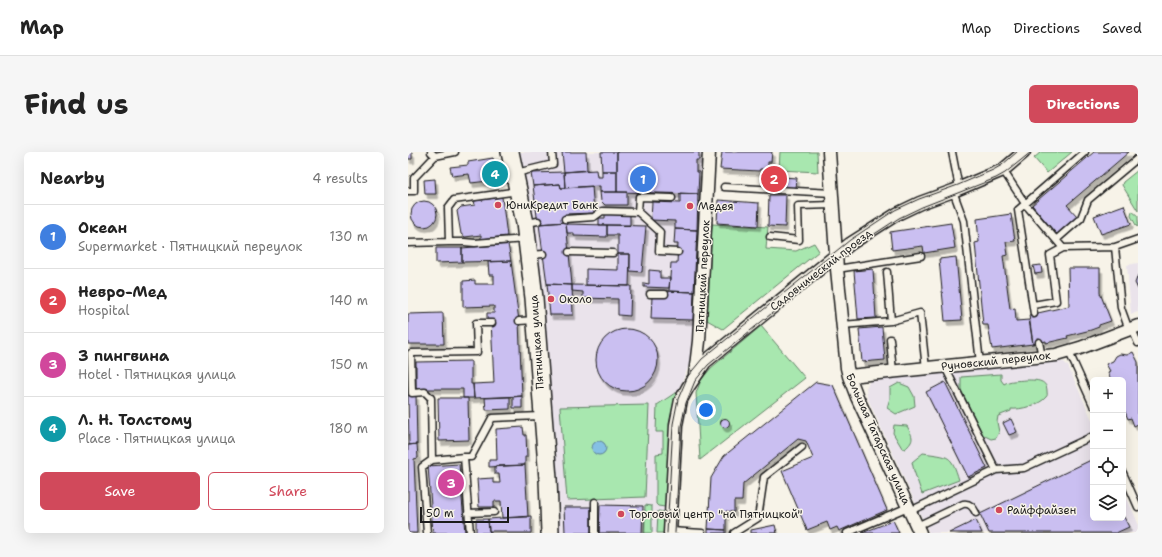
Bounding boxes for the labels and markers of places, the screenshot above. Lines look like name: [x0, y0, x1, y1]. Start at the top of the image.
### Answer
pin: 4: [482, 159, 508, 189]
pin: 1: [630, 164, 656, 194]
pin: 2: [761, 164, 787, 194]
place label: ЮниКредит Банк: [506, 198, 598, 213]
place label: Медея: [698, 199, 734, 214]
marker: ЮниКредит Банк: [493, 200, 503, 210]
marker: Медея: [685, 201, 695, 211]
place label: Около: [559, 292, 592, 307]
marker: Около: [546, 294, 556, 304]
pin: 3: [438, 468, 464, 498]
place label: Райффайзен: [1007, 503, 1076, 518]
marker: Райффайзен: [994, 505, 1004, 515]
place label: Торговый центр "на Пятницкой": [629, 507, 802, 522]
marker: Торговый центр "на Пятницкой": [616, 509, 626, 519]

